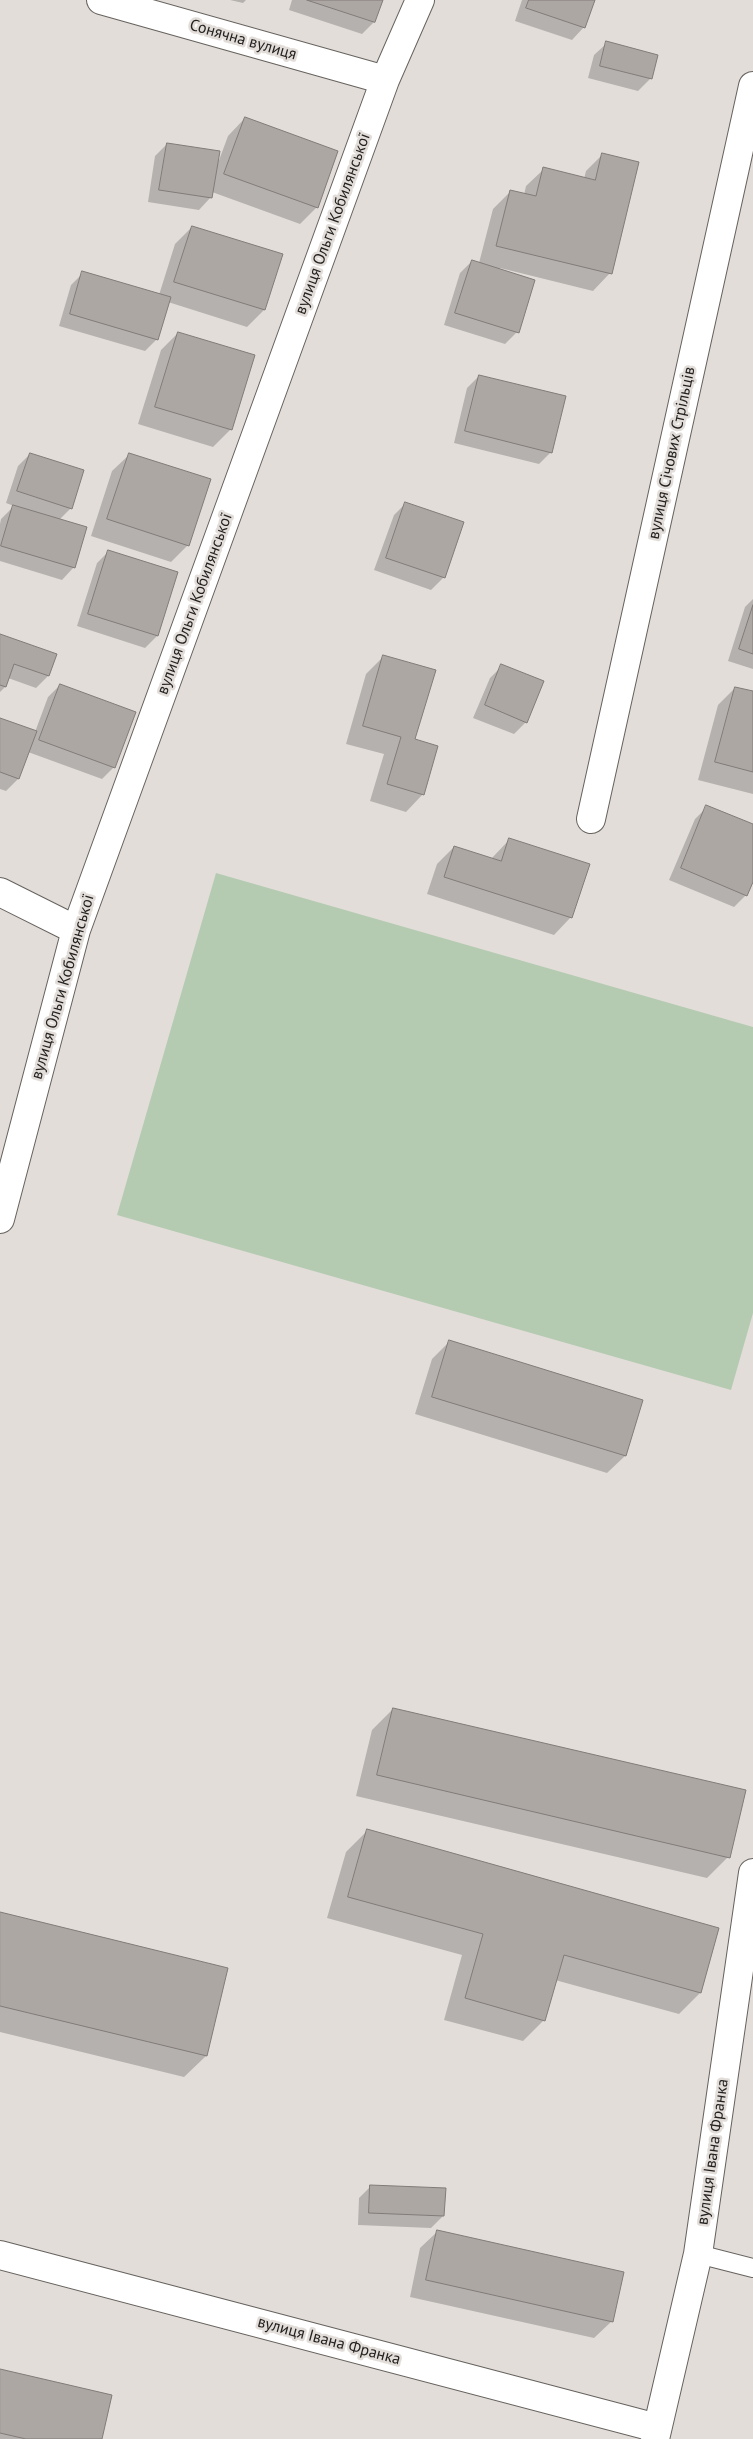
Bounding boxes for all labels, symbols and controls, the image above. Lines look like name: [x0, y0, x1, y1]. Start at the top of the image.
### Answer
street label: Сонячна вулиця: [187, 16, 299, 64]
street label: вулиця Ольги Кобилянської: [291, 131, 375, 317]
street label: вулиця Січових Стрільців: [644, 365, 700, 541]
street label: вулиця Ольги Кобилянської: [153, 511, 237, 697]
street label: вулиця Ольги Кобилянської: [27, 892, 99, 1082]
street label: вулиця Івана Франка: [693, 2078, 733, 2226]
street label: вулиця Івана Франка: [255, 2313, 403, 2369]

